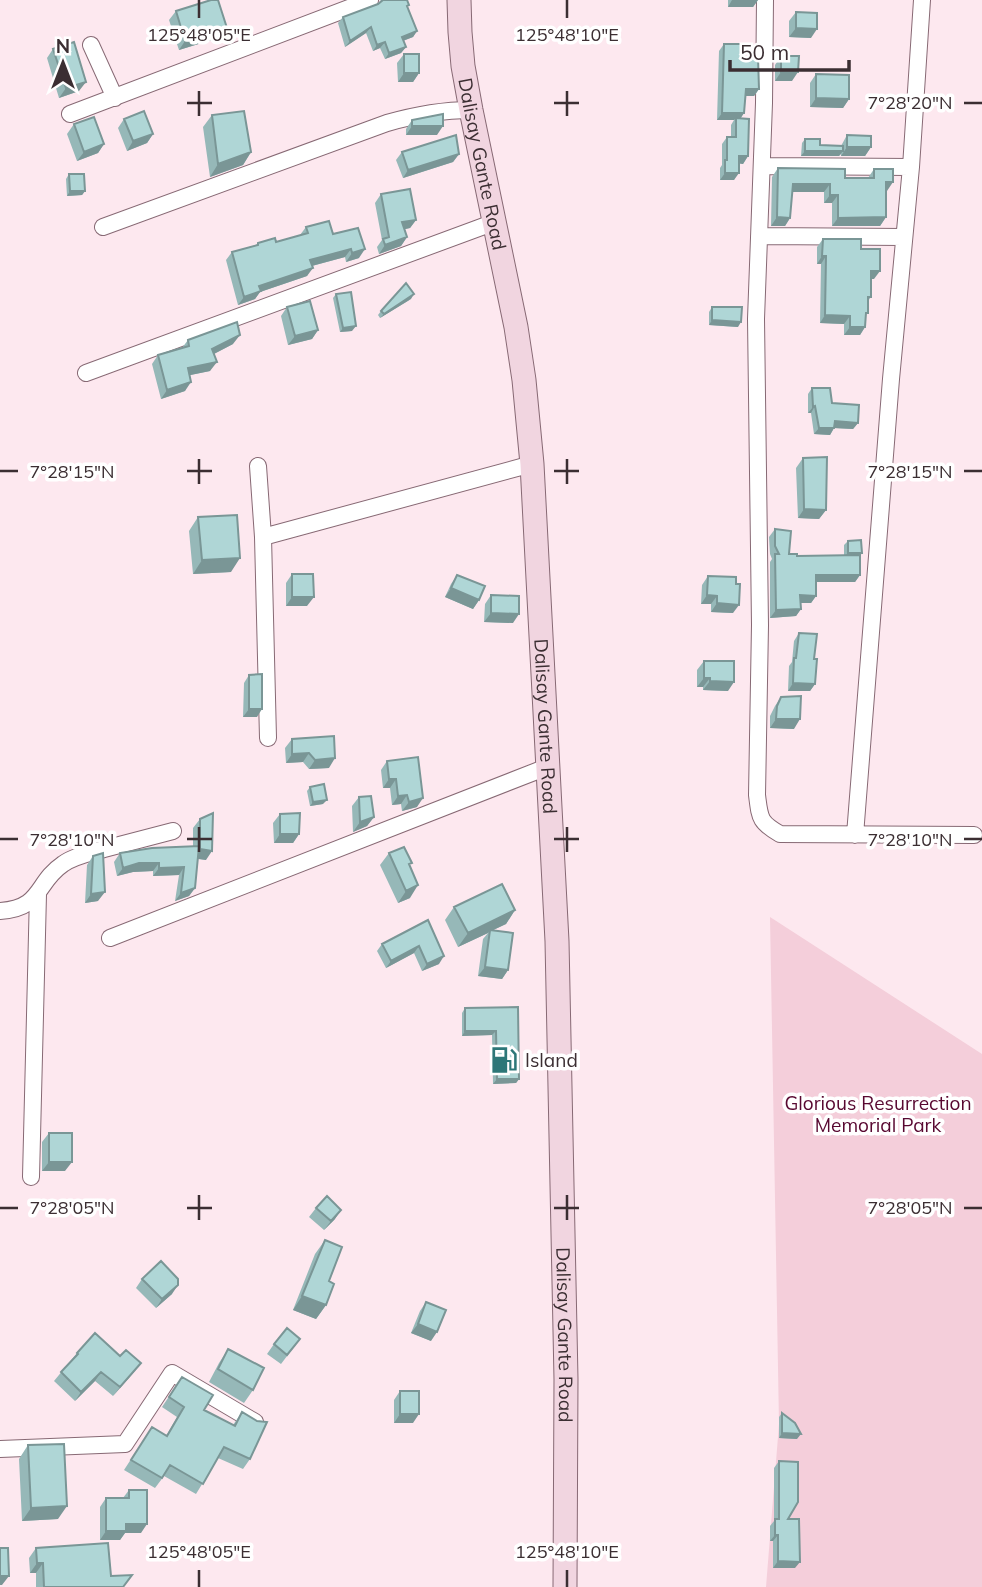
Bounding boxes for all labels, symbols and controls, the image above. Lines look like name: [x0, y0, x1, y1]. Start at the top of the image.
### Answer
text: 125°48'05"E: [147, 23, 251, 46]
text: 125°48'10"E: [515, 23, 619, 46]
north arrow: [28, 28, 98, 98]
scale bar: [730, 28, 849, 72]
text: N: [56, 34, 70, 58]
text: 50 m: [740, 39, 789, 65]
street label: Dalisay Gante Road: [453, 76, 512, 252]
text: 7°28'20"N: [867, 91, 953, 114]
text: 7°28'15"N: [29, 460, 115, 483]
text: 7°28'15"N: [867, 460, 953, 483]
street label: Dalisay Gante Road: [529, 638, 562, 814]
text: 7°28'10"N: [29, 828, 115, 851]
text: 7°28'10"N: [867, 828, 953, 851]
fuel station icon: Island: [489, 1045, 519, 1075]
place label: Island: [525, 1048, 578, 1072]
park label: Glorious Resurrection Memorial Park: [784, 1091, 972, 1137]
text: 7°28'05"N: [29, 1196, 115, 1219]
text: 7°28'05"N: [867, 1196, 953, 1219]
street label: Dalisay Gante Road: [551, 1247, 578, 1423]
text: 125°48'05"E: [147, 1540, 251, 1563]
text: 125°48'10"E: [515, 1540, 619, 1563]

